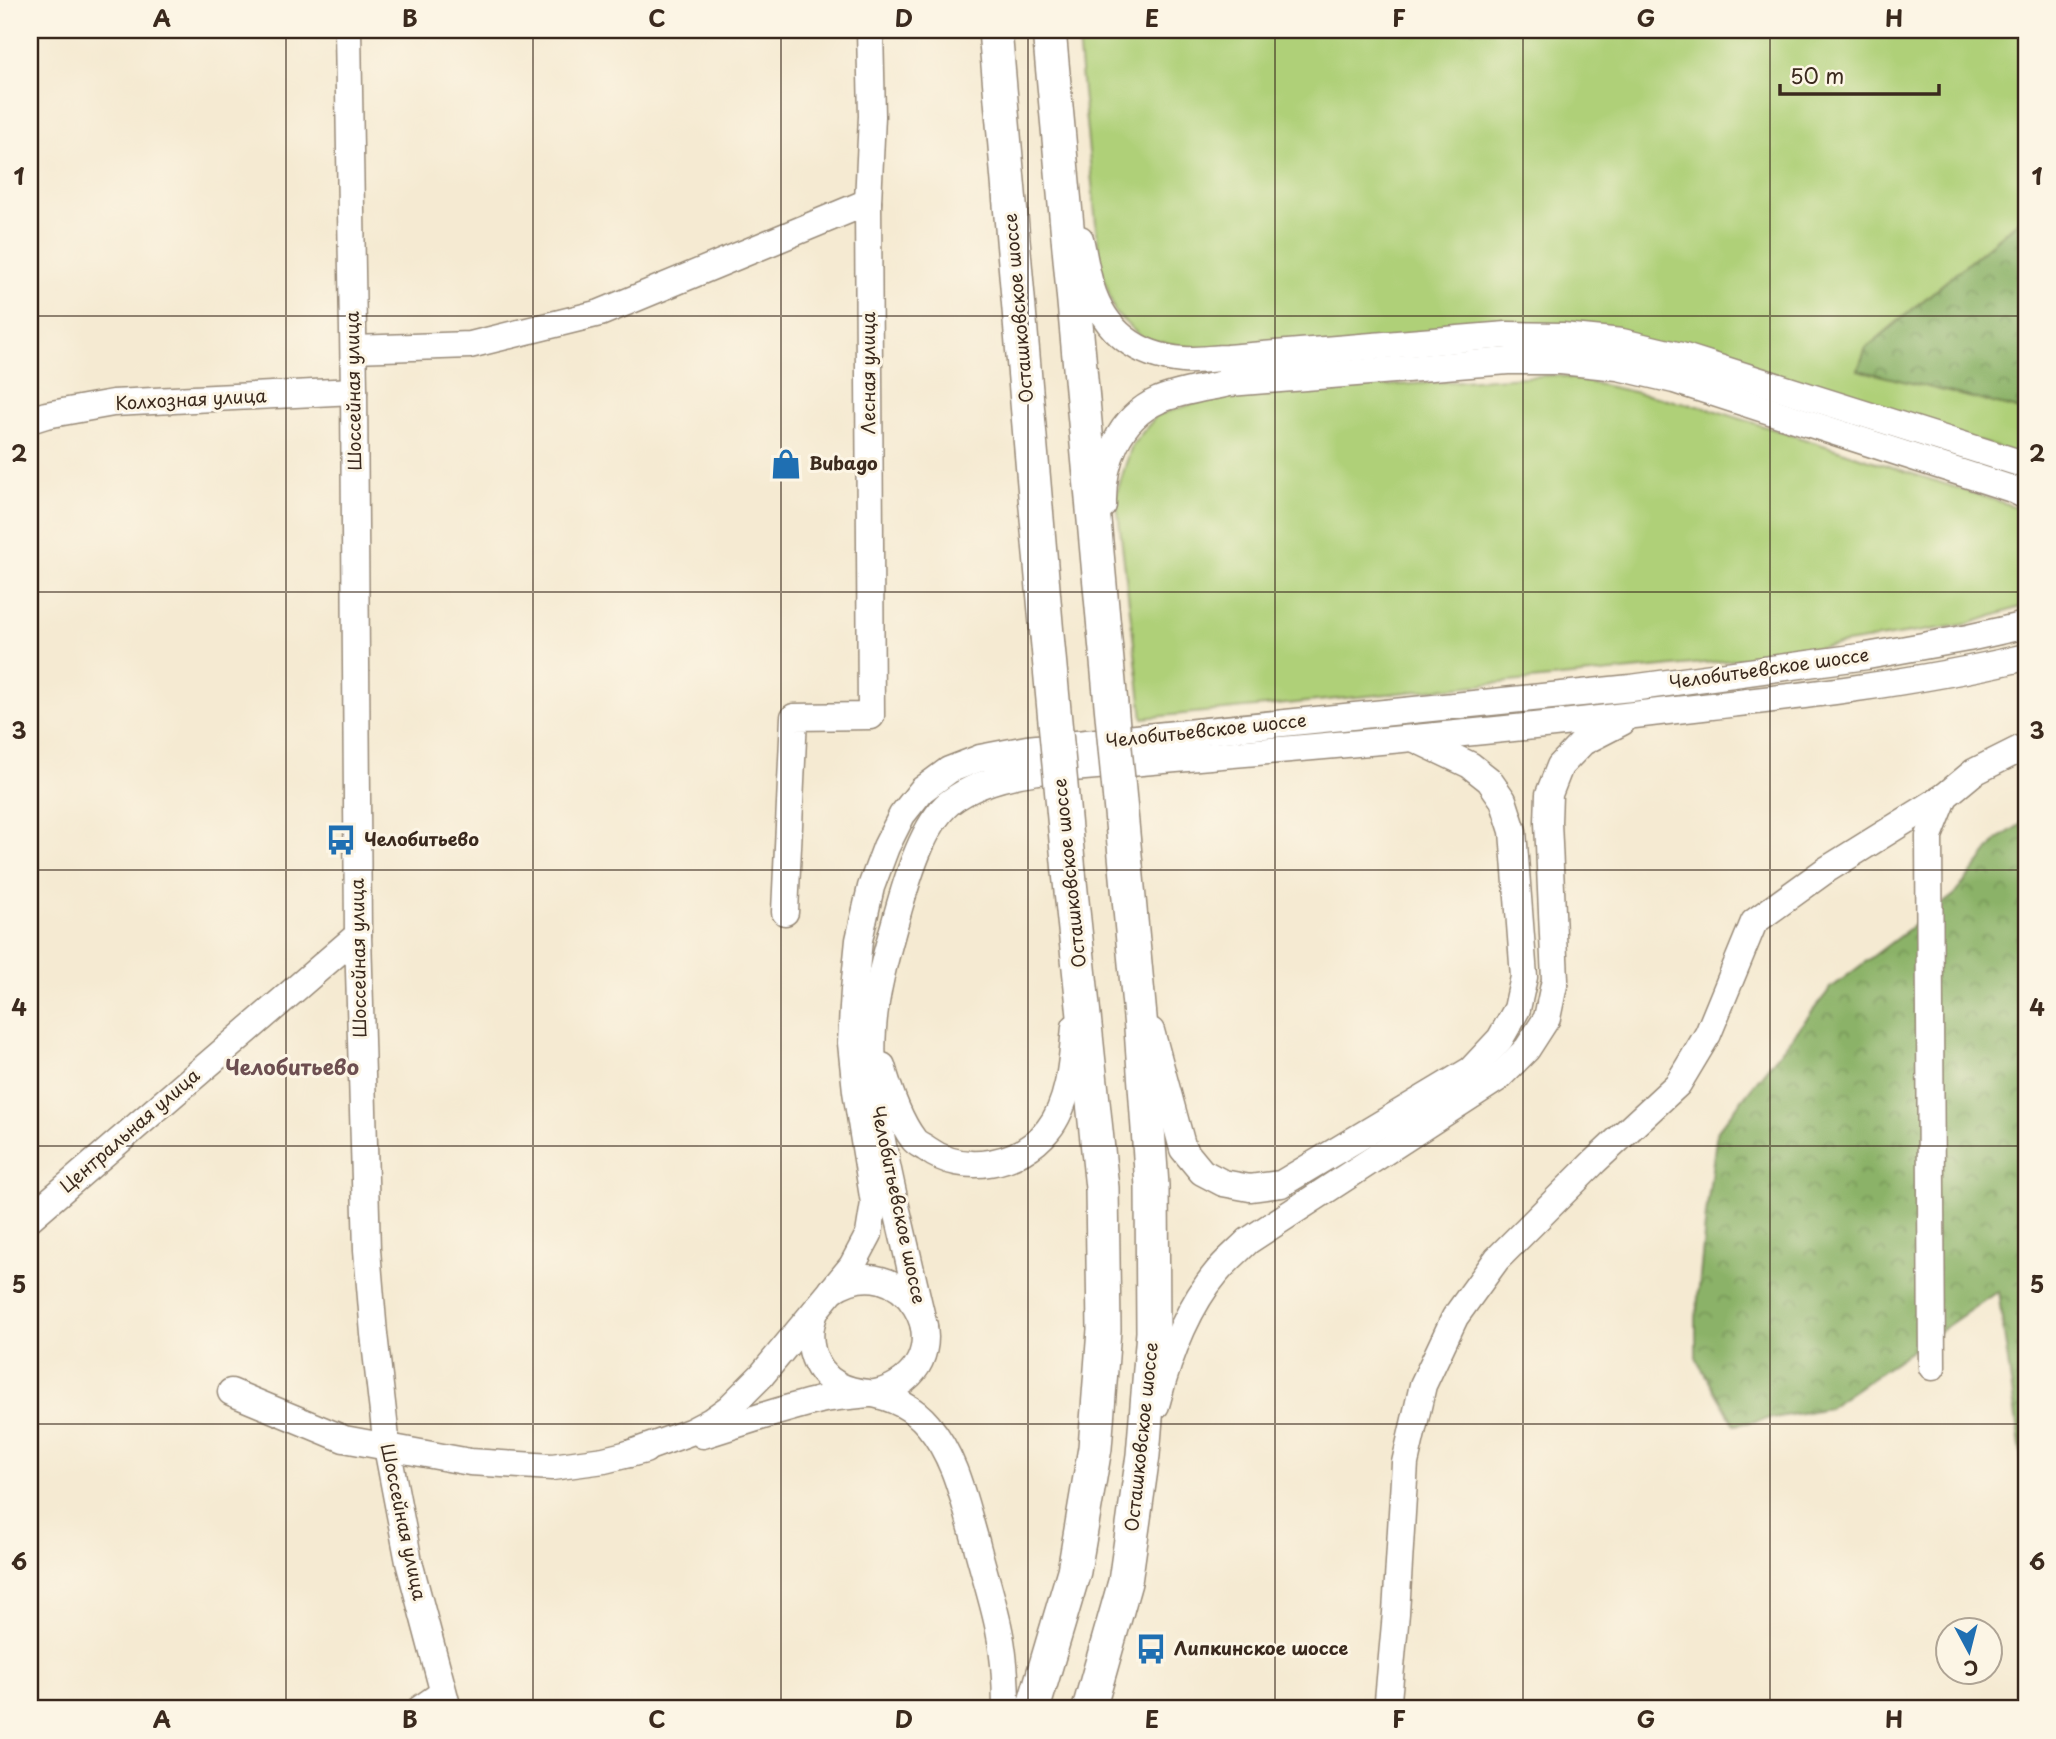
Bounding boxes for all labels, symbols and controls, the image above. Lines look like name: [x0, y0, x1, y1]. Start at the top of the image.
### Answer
text: A: [153, 0, 171, 35]
text: B: [402, 0, 418, 35]
text: C: [648, 0, 666, 35]
text: D: [895, 0, 913, 35]
text: E: [1145, 0, 1159, 35]
text: F: [1392, 0, 1406, 35]
text: G: [1637, 0, 1655, 35]
text: H: [1885, 0, 1903, 35]
scale bar: [1780, 52, 1939, 96]
text: 50 m: [1790, 59, 1844, 91]
text: 1: [14, 158, 25, 193]
text: 1: [2032, 158, 2043, 193]
street label: Осташковское шоссе: [996, 212, 1039, 404]
street label: Шоссейная улица: [338, 310, 367, 471]
street label: Лесная улица: [854, 311, 881, 434]
street label: Колхозная улица: [115, 381, 268, 416]
text: 2: [11, 435, 27, 470]
text: 2: [2029, 435, 2045, 470]
shop icon: Bubago: [769, 447, 803, 481]
place label: Bubago: [809, 449, 878, 476]
street label: Челобитьевское шоссе: [1667, 640, 1871, 695]
street label: Челобитьевское шоссе: [1104, 706, 1308, 753]
text: 3: [11, 712, 27, 747]
text: 3: [2029, 712, 2045, 747]
street label: Осташковское шоссе: [1045, 777, 1092, 969]
bus stop icon: Челобитьево: [324, 823, 358, 857]
place label: Челобитьево: [364, 825, 479, 852]
street label: Шоссейная улица: [343, 877, 372, 1038]
text: 4: [11, 989, 27, 1024]
text: 4: [2029, 989, 2045, 1024]
district label: Челобитьево: [225, 1050, 359, 1082]
street label: Центральная улица: [53, 1061, 205, 1198]
street label: Челобитьевское шоссе: [865, 1103, 934, 1306]
text: 5: [12, 1266, 26, 1301]
text: 5: [2030, 1266, 2044, 1301]
street label: Осташковское шоссе: [1117, 1341, 1164, 1533]
street label: Шоссейная улица: [375, 1441, 434, 1603]
text: 6: [11, 1543, 27, 1578]
text: 6: [2029, 1543, 2045, 1578]
north arrow: [1934, 1616, 2004, 1686]
bus stop icon: Липкинское шоссе: [1134, 1632, 1168, 1666]
place label: Липкинское шоссе: [1174, 1634, 1349, 1661]
text: С: [1962, 1654, 1980, 1684]
text: A: [153, 1701, 171, 1736]
text: B: [402, 1701, 418, 1736]
text: C: [648, 1701, 666, 1736]
text: D: [895, 1701, 913, 1736]
text: E: [1145, 1701, 1159, 1736]
text: F: [1392, 1701, 1406, 1736]
text: G: [1637, 1701, 1655, 1736]
text: H: [1885, 1701, 1903, 1736]

